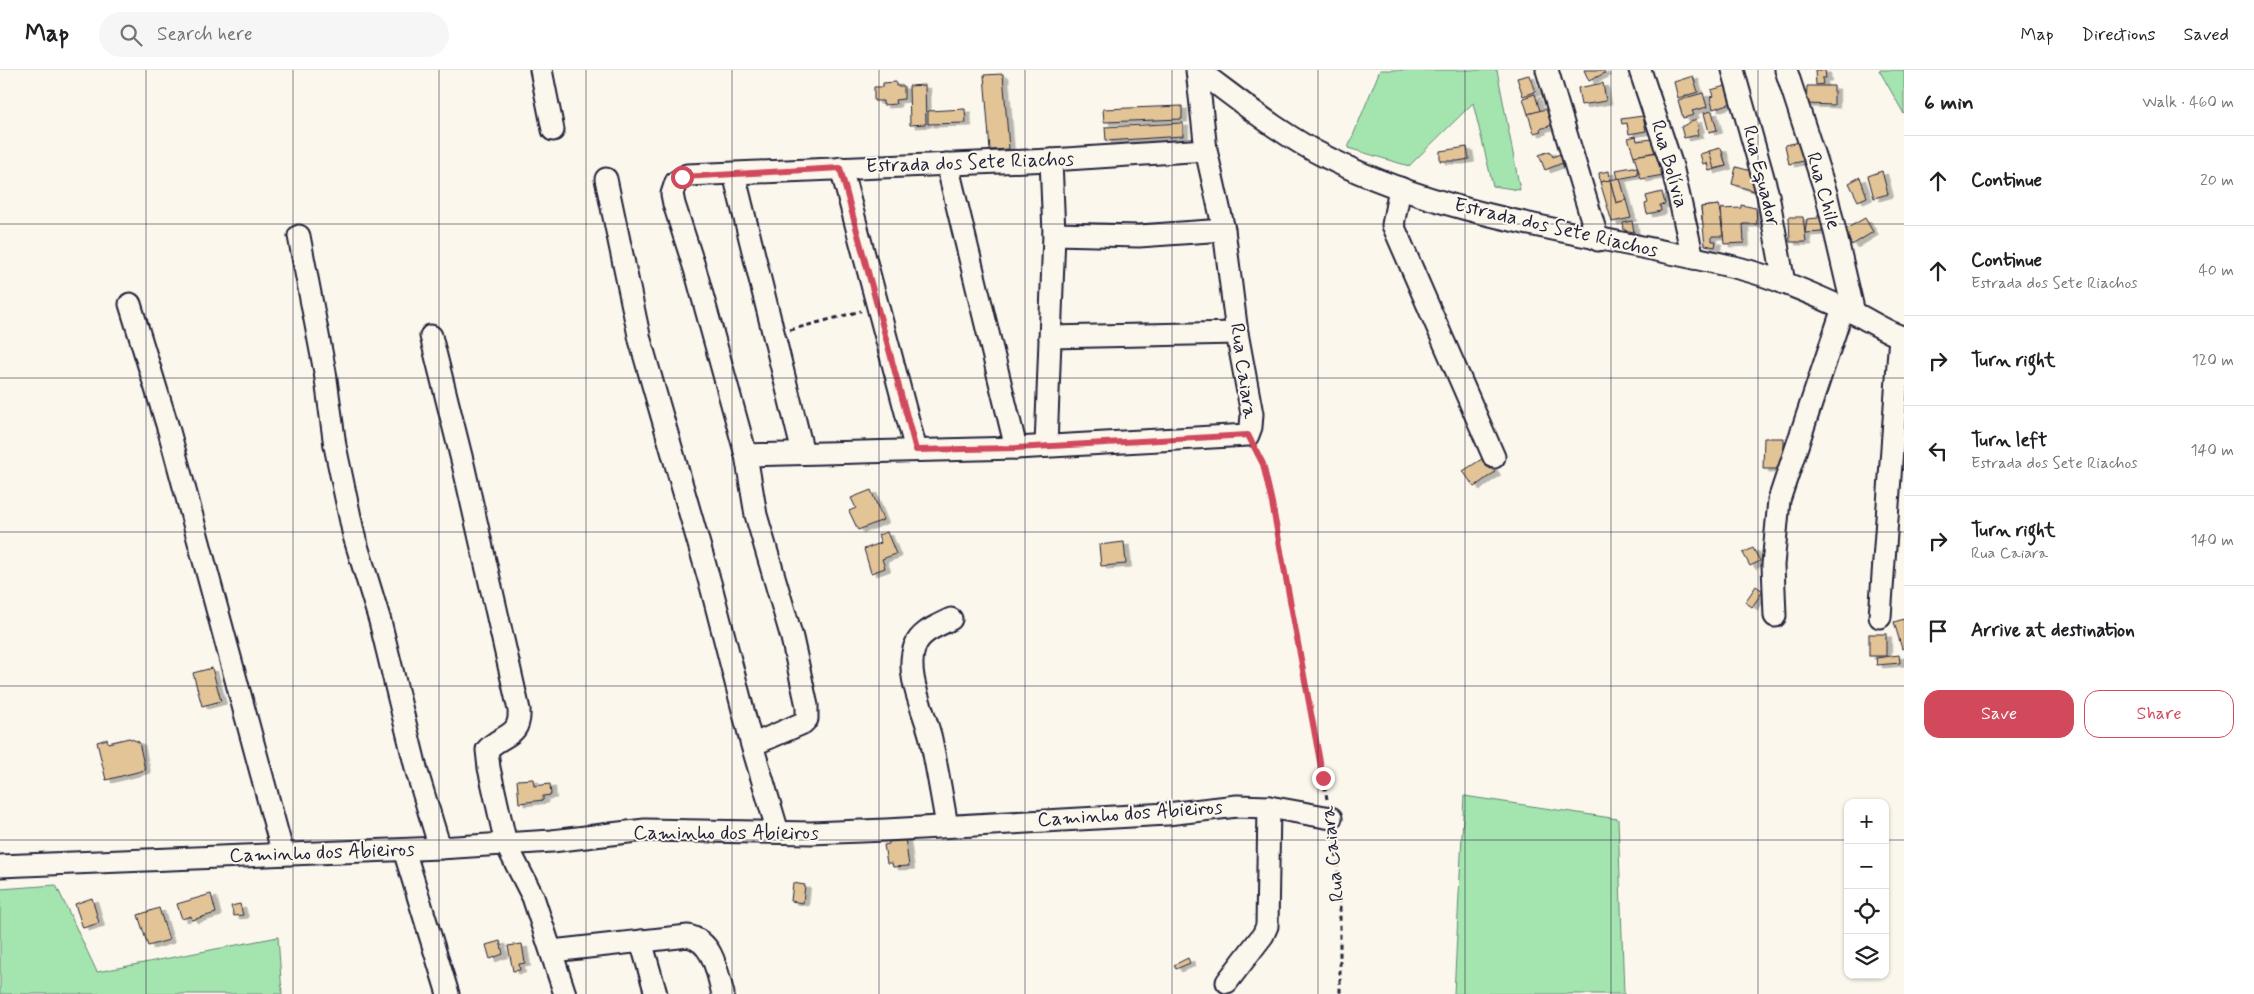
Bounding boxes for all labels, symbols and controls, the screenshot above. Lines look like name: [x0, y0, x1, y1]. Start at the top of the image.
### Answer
search box: [99, 12, 449, 57]
text: Map: [25, 19, 69, 50]
icon: search: [117, 21, 145, 49]
text: Search here: [157, 22, 253, 47]
text: Map: [2021, 23, 2054, 47]
text: Directions: [2082, 23, 2156, 47]
text: Saved: [2184, 23, 2229, 47]
text: 6 min: [1924, 89, 1974, 117]
text: Walk · 460 m: [2142, 92, 2234, 113]
street label: Rua Bolívia: [1644, 117, 1694, 211]
street label: Rua Equador: [1735, 123, 1787, 230]
street label: Estrada dos Sete Riachos: [865, 146, 1075, 180]
street label: Rua Chile: [1799, 149, 1847, 233]
route start: [671, 166, 694, 189]
icon: ahead: [1924, 167, 1952, 195]
text: Continue: [1971, 168, 2042, 193]
text: 20 m: [2200, 170, 2234, 191]
street label: Estrada dos Sete Riachos: [1451, 191, 1661, 265]
text: Continue: [1971, 248, 2042, 273]
icon: ahead: [1924, 257, 1952, 285]
text: 40 m: [2198, 260, 2234, 281]
text: Estrada dos Sete Riachos: [1971, 273, 2138, 294]
street label: Rua Caiara: [1223, 321, 1263, 422]
icon: right: [1924, 347, 1952, 375]
text: Turn right: [1971, 348, 2055, 373]
text: 120 m: [2192, 350, 2234, 371]
text: Turn left: [1971, 428, 2047, 453]
icon: left: [1924, 437, 1952, 465]
text: 140 m: [2190, 440, 2234, 461]
text: Estrada dos Sete Riachos: [1971, 453, 2138, 474]
text: Turn right: [1971, 518, 2055, 543]
icon: right: [1924, 527, 1952, 555]
text: 140 m: [2190, 530, 2234, 551]
text: Rua Caiara: [1971, 543, 2048, 564]
icon: arrive: [1924, 617, 1952, 645]
text: Arrive at destination: [1971, 618, 2135, 643]
button: Save: [1924, 690, 2074, 738]
button: Share: [2084, 690, 2234, 738]
route end: [1312, 767, 1335, 790]
street label: Caminho dos Abieiros: [1037, 794, 1224, 834]
map controls: [1844, 799, 1889, 979]
button: +: [1844, 799, 1889, 844]
street label: Rua Caiara: [1314, 804, 1351, 903]
street label: Caminho dos Abieiros: [633, 820, 819, 847]
street label: Caminho dos Abieiros: [229, 836, 415, 870]
button: −: [1844, 844, 1889, 889]
button: locate: [1844, 889, 1889, 934]
button: layers: [1844, 934, 1889, 979]

